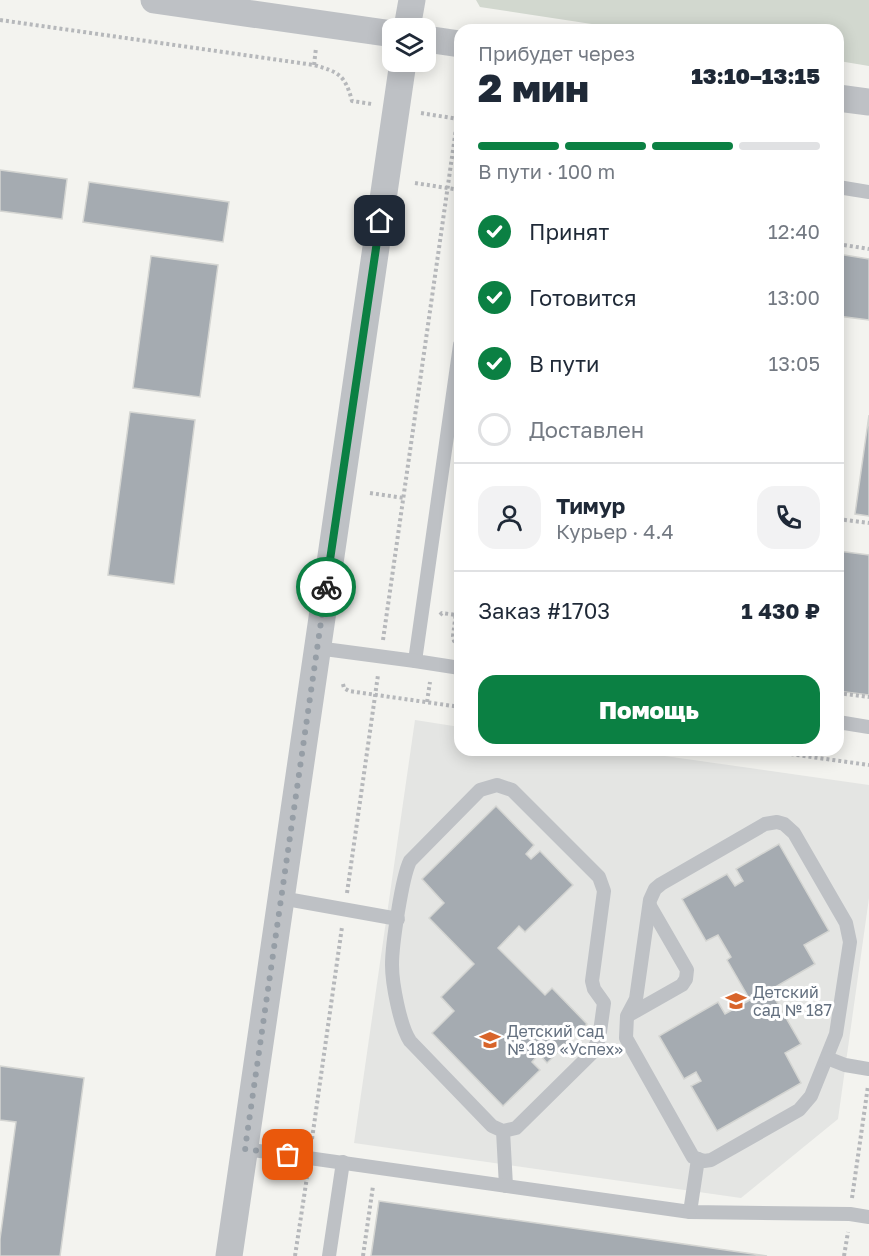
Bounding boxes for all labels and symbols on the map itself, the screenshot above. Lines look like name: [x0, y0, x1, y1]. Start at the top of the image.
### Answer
pin: [354, 195, 405, 246]
courier: [296, 557, 356, 617]
place label: Детский сад № 187: [753, 982, 832, 1020]
school or university icon: Детский сад № 187: [724, 989, 748, 1013]
place label: Детский сад № 189 «Успех»: [507, 1021, 623, 1059]
school or university icon: Детский сад № 189 «Успех»: [478, 1028, 502, 1052]
pin: [262, 1129, 313, 1180]

